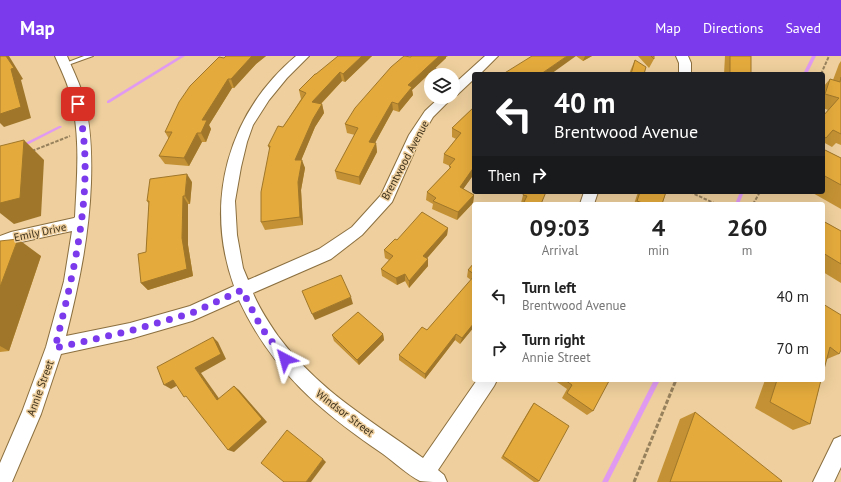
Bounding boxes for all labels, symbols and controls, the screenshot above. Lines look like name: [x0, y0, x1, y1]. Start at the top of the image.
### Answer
text: Map: [20, 16, 55, 40]
text: Map: [655, 19, 681, 37]
text: Directions: [703, 19, 763, 37]
text: Saved: [785, 19, 821, 37]
map controls: [424, 68, 460, 104]
button: layers: [424, 68, 460, 104]
text: 40 m: [554, 84, 615, 121]
pin: [61, 87, 95, 121]
icon: left: [488, 88, 540, 140]
icon: arrive: [67, 93, 89, 115]
street label: Brentwood Avenue: [378, 117, 432, 202]
text: Brentwood Avenue: [554, 120, 698, 143]
icon: right: [528, 164, 550, 186]
text: Then: [488, 166, 520, 185]
text: 09:03: [530, 212, 590, 243]
text: 4: [652, 212, 665, 243]
text: 260: [727, 212, 767, 243]
street label: Emily Drive: [12, 220, 68, 244]
text: Arrival: [542, 242, 578, 259]
text: min: [648, 242, 669, 259]
text: m: [742, 242, 752, 259]
text: Turn left: [522, 278, 576, 297]
icon: left: [488, 285, 510, 307]
text: 40 m: [776, 287, 809, 306]
text: Brentwood Avenue: [522, 297, 626, 314]
text: Turn right: [522, 330, 585, 349]
icon: right: [488, 337, 510, 359]
position arrow: [264, 338, 306, 380]
text: 70 m: [776, 339, 809, 358]
text: Annie Street: [522, 349, 591, 366]
street label: Annie Street: [23, 358, 57, 418]
street label: Windsor Street: [313, 387, 377, 440]

